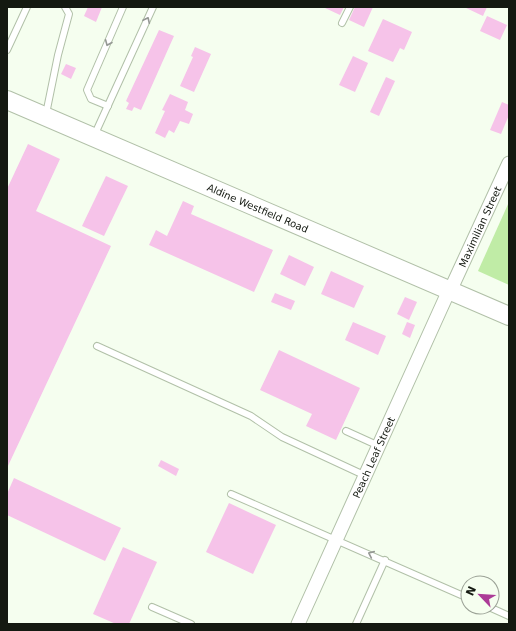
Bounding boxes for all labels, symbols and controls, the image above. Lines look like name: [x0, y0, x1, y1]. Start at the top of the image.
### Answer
one-way arrow: [142, 16, 150, 24]
one-way arrow: [104, 39, 112, 46]
street label: Aldine Westfield Road: [205, 182, 310, 235]
street label: Maximilian Street: [457, 185, 503, 269]
street label: Peach Leaf Street: [351, 415, 397, 500]
one-way arrow: [368, 551, 376, 559]
north arrow: [460, 575, 500, 615]
text: N: [464, 584, 479, 598]

